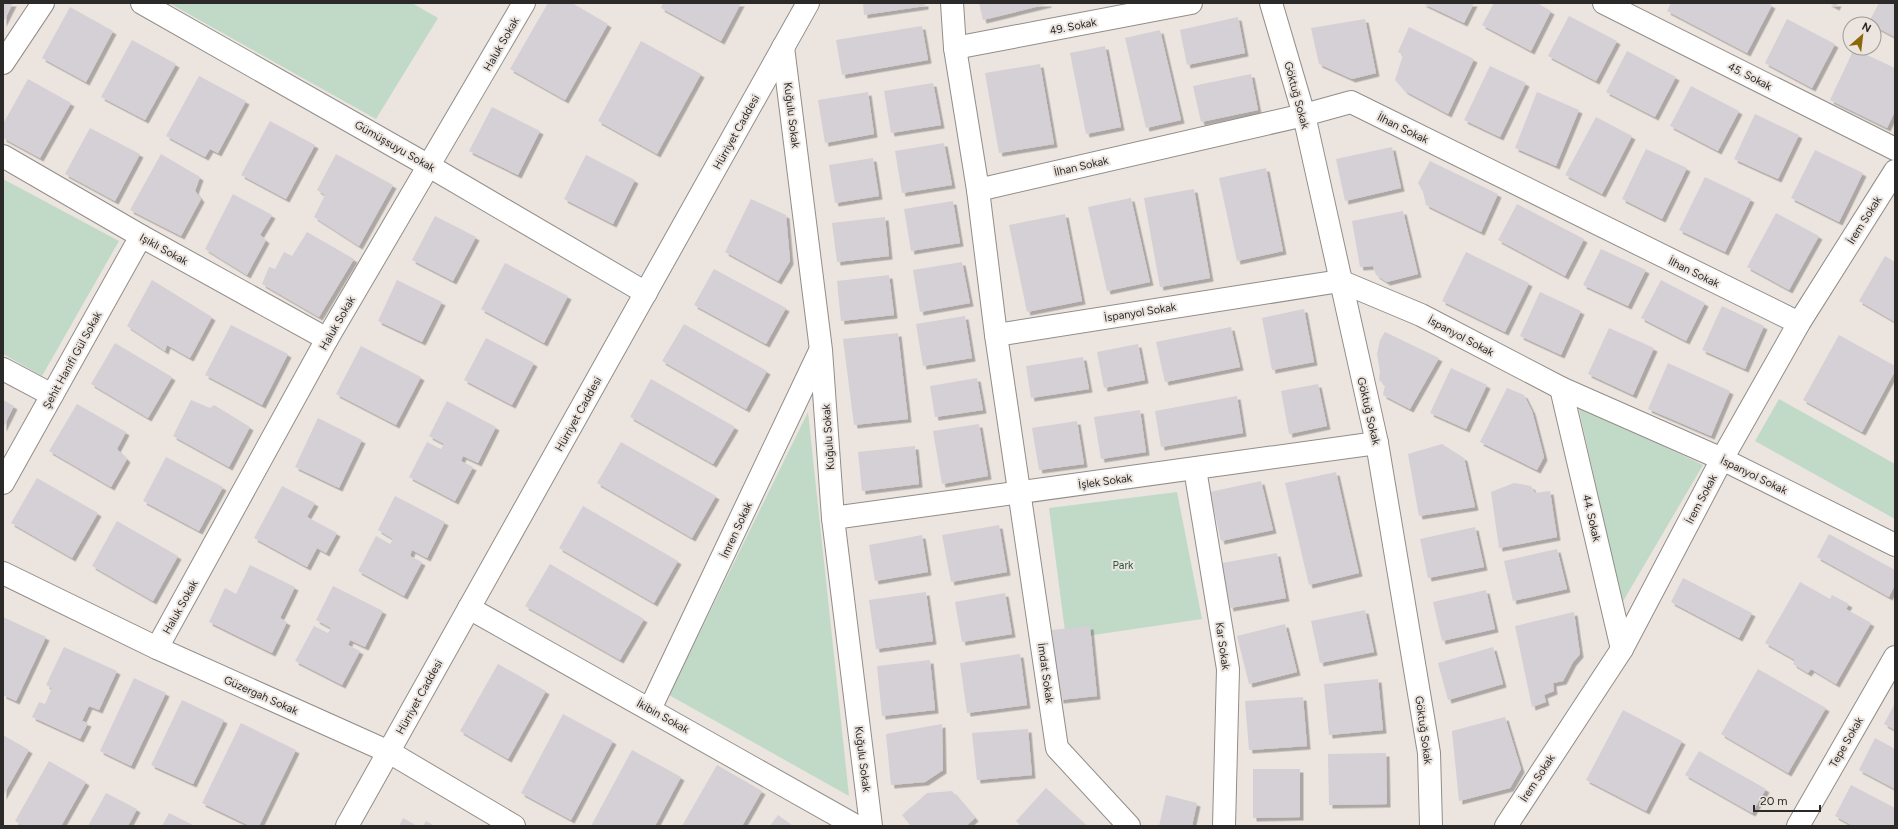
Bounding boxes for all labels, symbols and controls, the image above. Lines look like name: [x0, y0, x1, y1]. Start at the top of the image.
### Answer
street label: Haluk Sokak: [481, 15, 522, 73]
street label: 49. Sokak: [1049, 15, 1098, 37]
north arrow: [1842, 16, 1882, 56]
text: N: [1860, 20, 1873, 35]
street label: Göktuğ Sokak: [1281, 60, 1312, 131]
street label: 45. Sokak: [1726, 60, 1774, 93]
street label: Kuğulu Sokak: [781, 82, 802, 149]
street label: Hürriyet Caddesi: [711, 93, 762, 172]
street label: İlhan Sokak: [1375, 110, 1431, 147]
street label: Gümüşsuyu Sokak: [352, 118, 438, 175]
street label: İlhan Sokak: [1053, 154, 1110, 179]
street label: İrem Sokak: [1845, 193, 1885, 247]
street label: Işıklı Sokak: [137, 231, 191, 268]
street label: İlhan Sokak: [1666, 254, 1722, 291]
street label: Haluk Sokak: [317, 294, 358, 352]
street label: İspanyol Sokak: [1103, 300, 1178, 325]
street label: Şehit Hanifi Gül Sokak: [40, 309, 105, 411]
street label: İspanyol Sokak: [1426, 314, 1497, 360]
street label: Hürriyet Caddesi: [553, 375, 604, 454]
street label: Göktuğ Sokak: [1354, 376, 1383, 447]
street label: Kuğulu Sokak: [820, 403, 837, 470]
street label: İspanyol Sokak: [1718, 454, 1790, 498]
street label: İşlek Sokak: [1077, 471, 1133, 492]
street label: İrem Sokak: [1683, 472, 1720, 526]
street label: 44. Sokak: [1580, 493, 1603, 544]
street label: İmren Sokak: [718, 500, 755, 560]
park label: Park: [1113, 559, 1134, 572]
street label: Haluk Sokak: [160, 577, 201, 637]
street label: Kar Sokak: [1213, 621, 1232, 671]
street label: İmdat Sokak: [1035, 642, 1056, 705]
street label: Hürriyet Caddesi: [394, 658, 445, 737]
street label: Güzergah Sokak: [222, 673, 301, 718]
street label: Göktuğ Sokak: [1412, 695, 1435, 766]
street label: İkibin Sokak: [634, 697, 692, 737]
street label: Tepe Sokak: [1827, 714, 1866, 770]
street label: Kuğulu Sokak: [852, 726, 873, 793]
street label: İrem Sokak: [1517, 751, 1558, 804]
scale bar: [1754, 787, 1820, 813]
text: 20 m: [1760, 794, 1788, 808]

